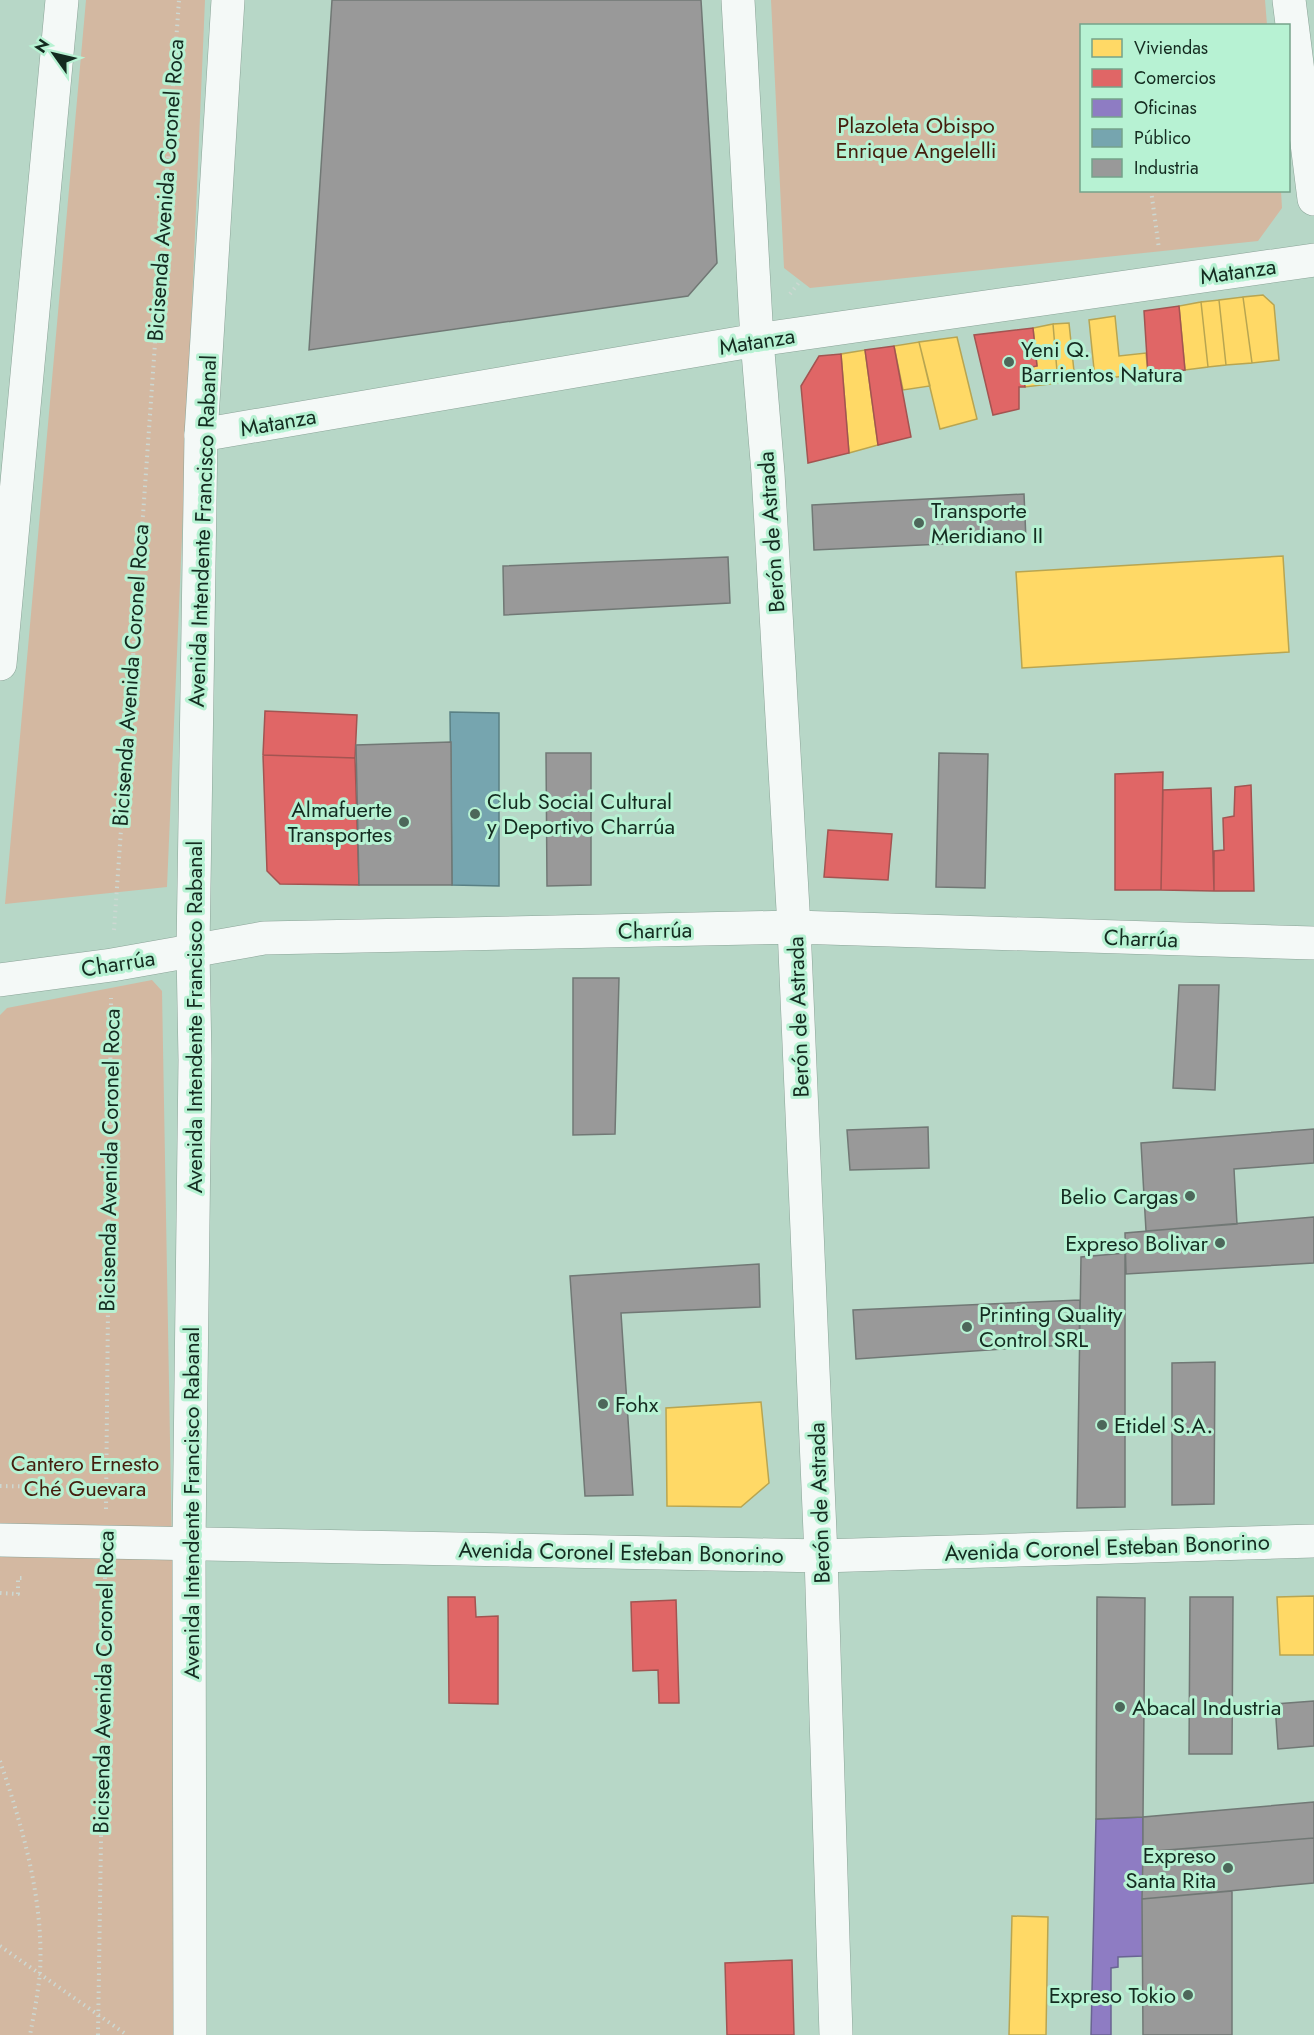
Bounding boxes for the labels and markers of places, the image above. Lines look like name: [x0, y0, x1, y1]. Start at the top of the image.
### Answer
place label: Yeni Q. Barrientos Natura: [1021, 333, 1183, 390]
marker: Yeni Q. Barrientos Natura: [1002, 355, 1016, 369]
place label: Transporte Meridiano II: [931, 494, 1043, 551]
marker: Transporte Meridiano II: [912, 516, 926, 530]
place label: Club Social Cultural y Deportivo Charrúa: [487, 785, 675, 842]
place label: Almafuerte Transportes: [287, 793, 392, 850]
marker: Club Social Cultural y Deportivo Charrúa: [468, 807, 482, 821]
marker: Almafuerte Transportes: [397, 815, 411, 829]
place label: Belio Cargas: [1060, 1180, 1178, 1212]
marker: Belio Cargas: [1183, 1189, 1197, 1203]
place label: Expreso Bolivar: [1065, 1227, 1208, 1259]
marker: Expreso Bolivar: [1213, 1236, 1227, 1250]
place label: Printing Quality Control SRL: [979, 1298, 1123, 1355]
marker: Printing Quality Control SRL: [960, 1320, 974, 1334]
place label: Fohx: [615, 1388, 659, 1420]
marker: Fohx: [596, 1397, 610, 1411]
place label: Etidel S.A.: [1114, 1409, 1213, 1441]
marker: Etidel S.A.: [1095, 1418, 1109, 1432]
place label: Abacal Industria: [1132, 1691, 1281, 1723]
marker: Abacal Industria: [1113, 1700, 1127, 1714]
place label: Expreso Santa Rita: [1125, 1839, 1216, 1896]
marker: Expreso Santa Rita: [1221, 1861, 1235, 1875]
place label: Expreso Tokio: [1049, 1979, 1176, 2011]
marker: Expreso Tokio: [1181, 1988, 1195, 2002]

